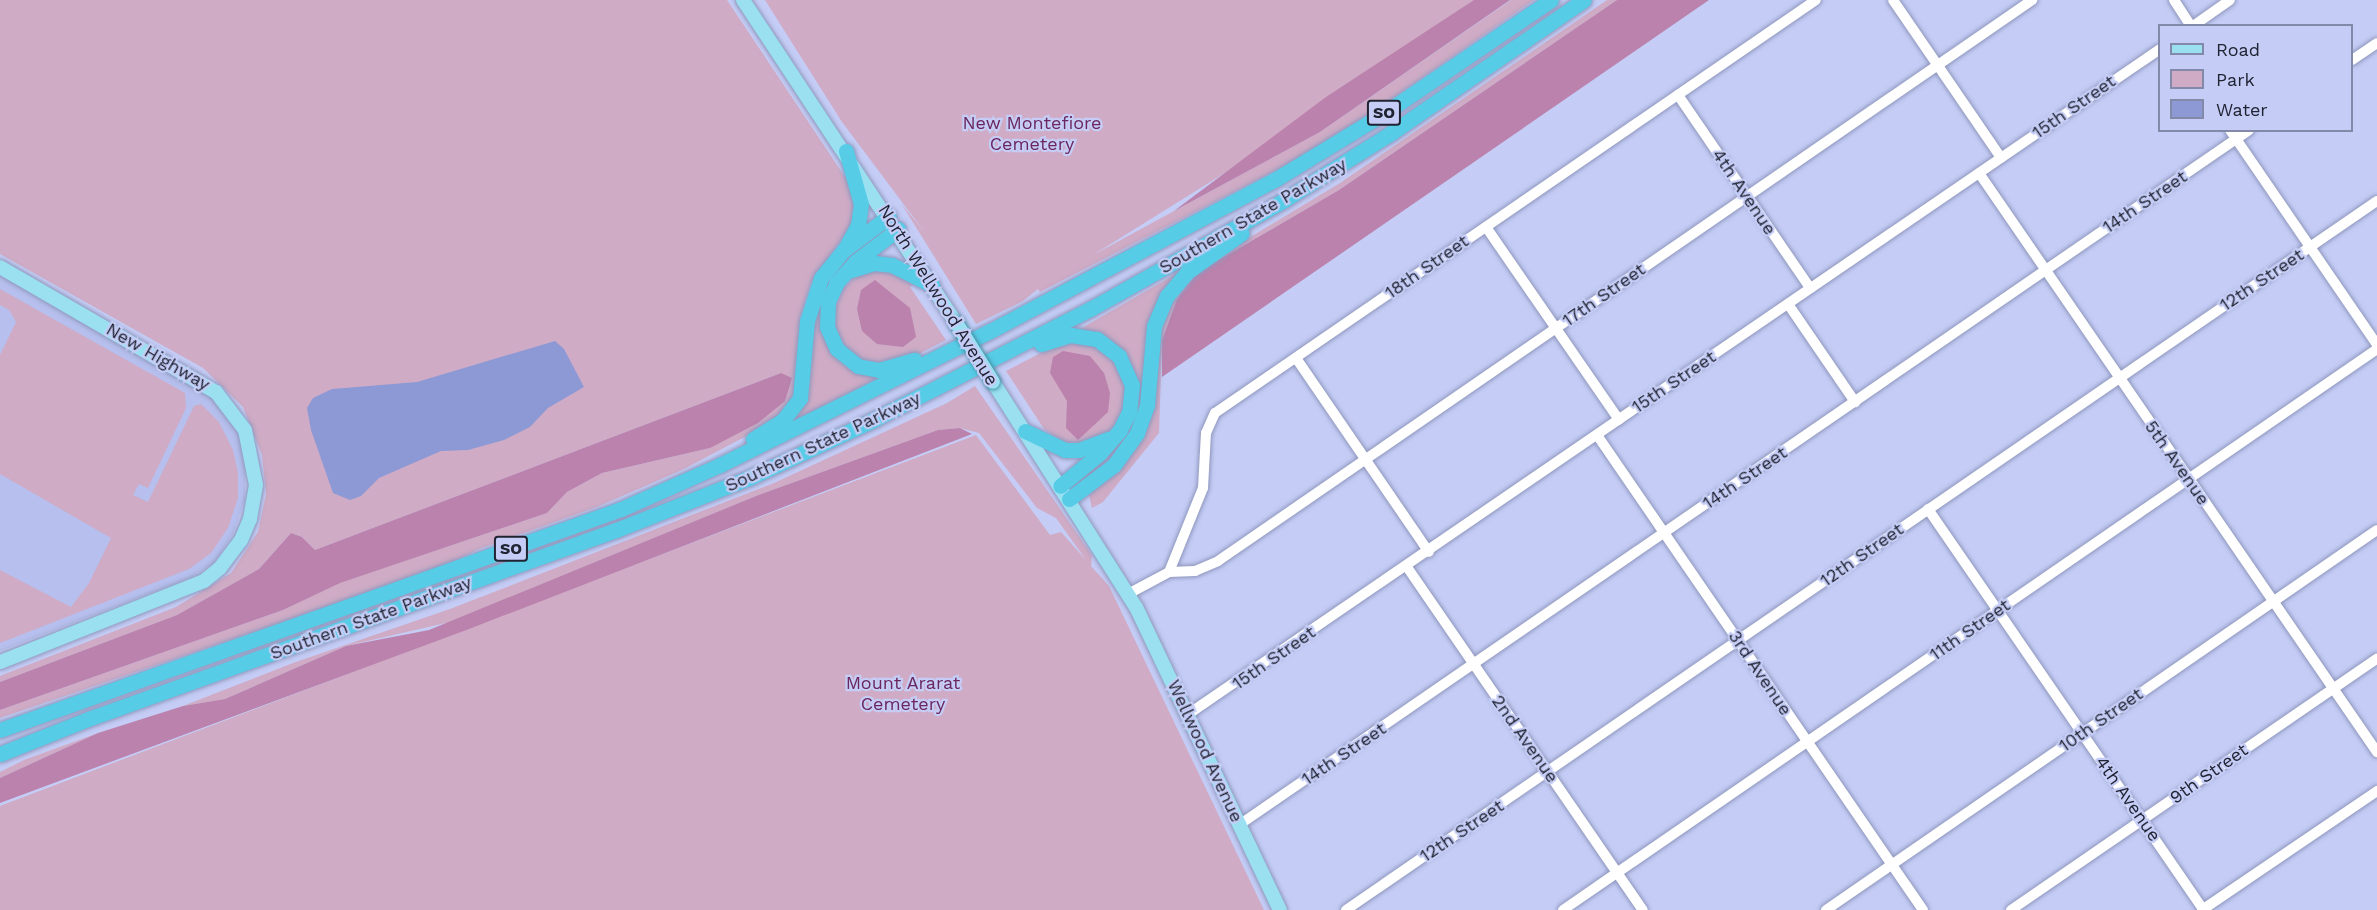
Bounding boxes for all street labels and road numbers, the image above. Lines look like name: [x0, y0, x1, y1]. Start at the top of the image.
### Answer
street label: 15th Street: [2028, 70, 2120, 144]
road number: SO: [1366, 100, 1402, 126]
street label: 4th Avenue: [1707, 145, 1781, 239]
street label: Southern State Parkway: [1156, 153, 1350, 279]
street label: 14th Street: [2099, 166, 2191, 238]
street label: North Wellwood Avenue: [873, 200, 1003, 390]
street label: 18th Street: [1381, 230, 1473, 304]
street label: 12th Street: [2216, 244, 2308, 316]
street label: 17th Street: [1558, 259, 1650, 331]
street label: New Highway: [102, 318, 214, 396]
street label: 15th Street: [1628, 346, 1720, 418]
street label: Southern State Parkway: [722, 387, 924, 497]
street label: 5th Avenue: [2140, 416, 2214, 510]
street label: 14th Street: [1699, 442, 1791, 514]
street label: 12th Street: [1816, 518, 1908, 592]
road number: SO: [493, 536, 529, 562]
street label: Southern State Parkway: [267, 571, 475, 665]
street label: 11th Street: [1926, 594, 2014, 666]
street label: 15th Street: [1228, 621, 1320, 695]
street label: 3rd Avenue: [1723, 626, 1797, 720]
street label: Wellwood Avenue: [1162, 676, 1248, 826]
street label: 10th Street: [2055, 683, 2147, 757]
street label: 2nd Avenue: [1487, 691, 1563, 787]
street label: 14th Street: [1298, 718, 1390, 790]
street label: 9th Street: [2166, 739, 2252, 809]
street label: 4th Avenue: [2091, 752, 2165, 846]
street label: 12th Street: [1416, 795, 1508, 867]

